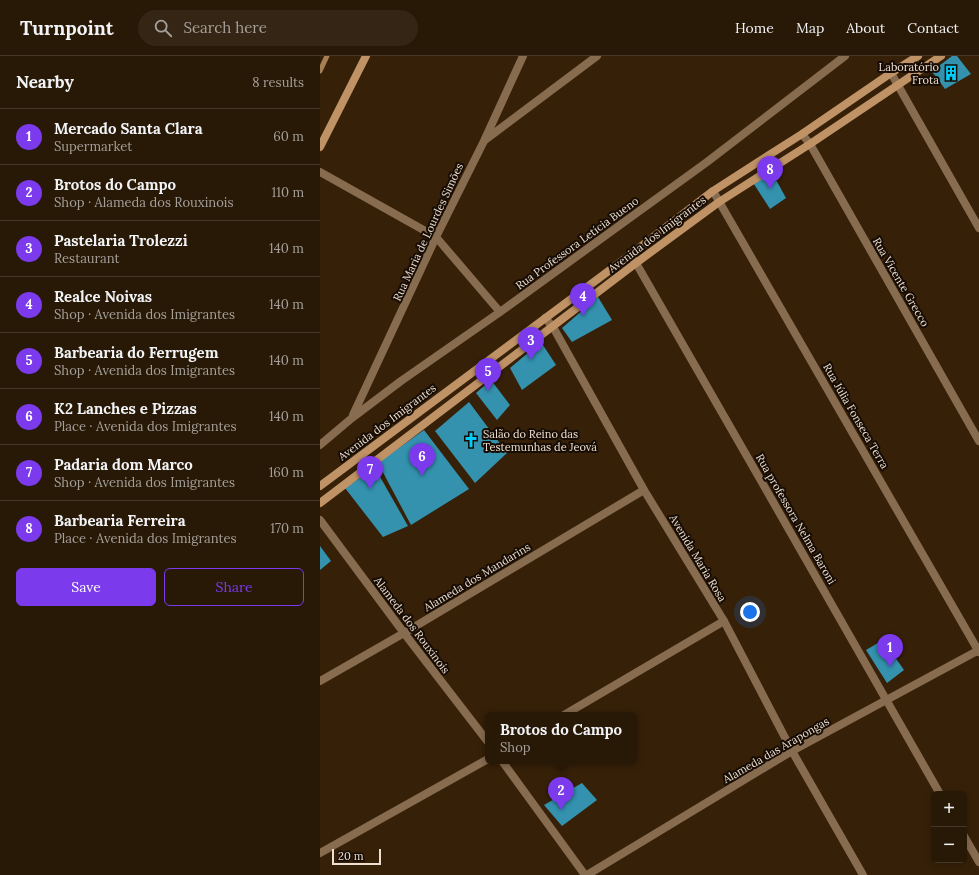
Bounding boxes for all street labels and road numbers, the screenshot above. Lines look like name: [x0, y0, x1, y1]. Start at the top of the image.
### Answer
street label: Rua Maria de Lourdes Simões: [390, 161, 466, 303]
street label: Avenida dos Imigrantes: [605, 193, 709, 276]
street label: Rua Professora Letícia Bueno: [513, 194, 641, 292]
street label: Rua Vicente Grecco: [870, 235, 932, 329]
street label: Rua Júlia Fonseca Terra: [820, 361, 892, 471]
street label: Avenida dos Imigrantes: [335, 381, 439, 464]
street label: Rua professora Nelma Baroni: [753, 451, 839, 587]
street label: Avenida Maria Rosa: [666, 511, 730, 604]
street label: Alameda dos Mandarins: [420, 540, 533, 615]
street label: Alameda dos Rouxinois: [370, 573, 453, 676]
street label: Alameda das Arapongas: [719, 714, 832, 787]

